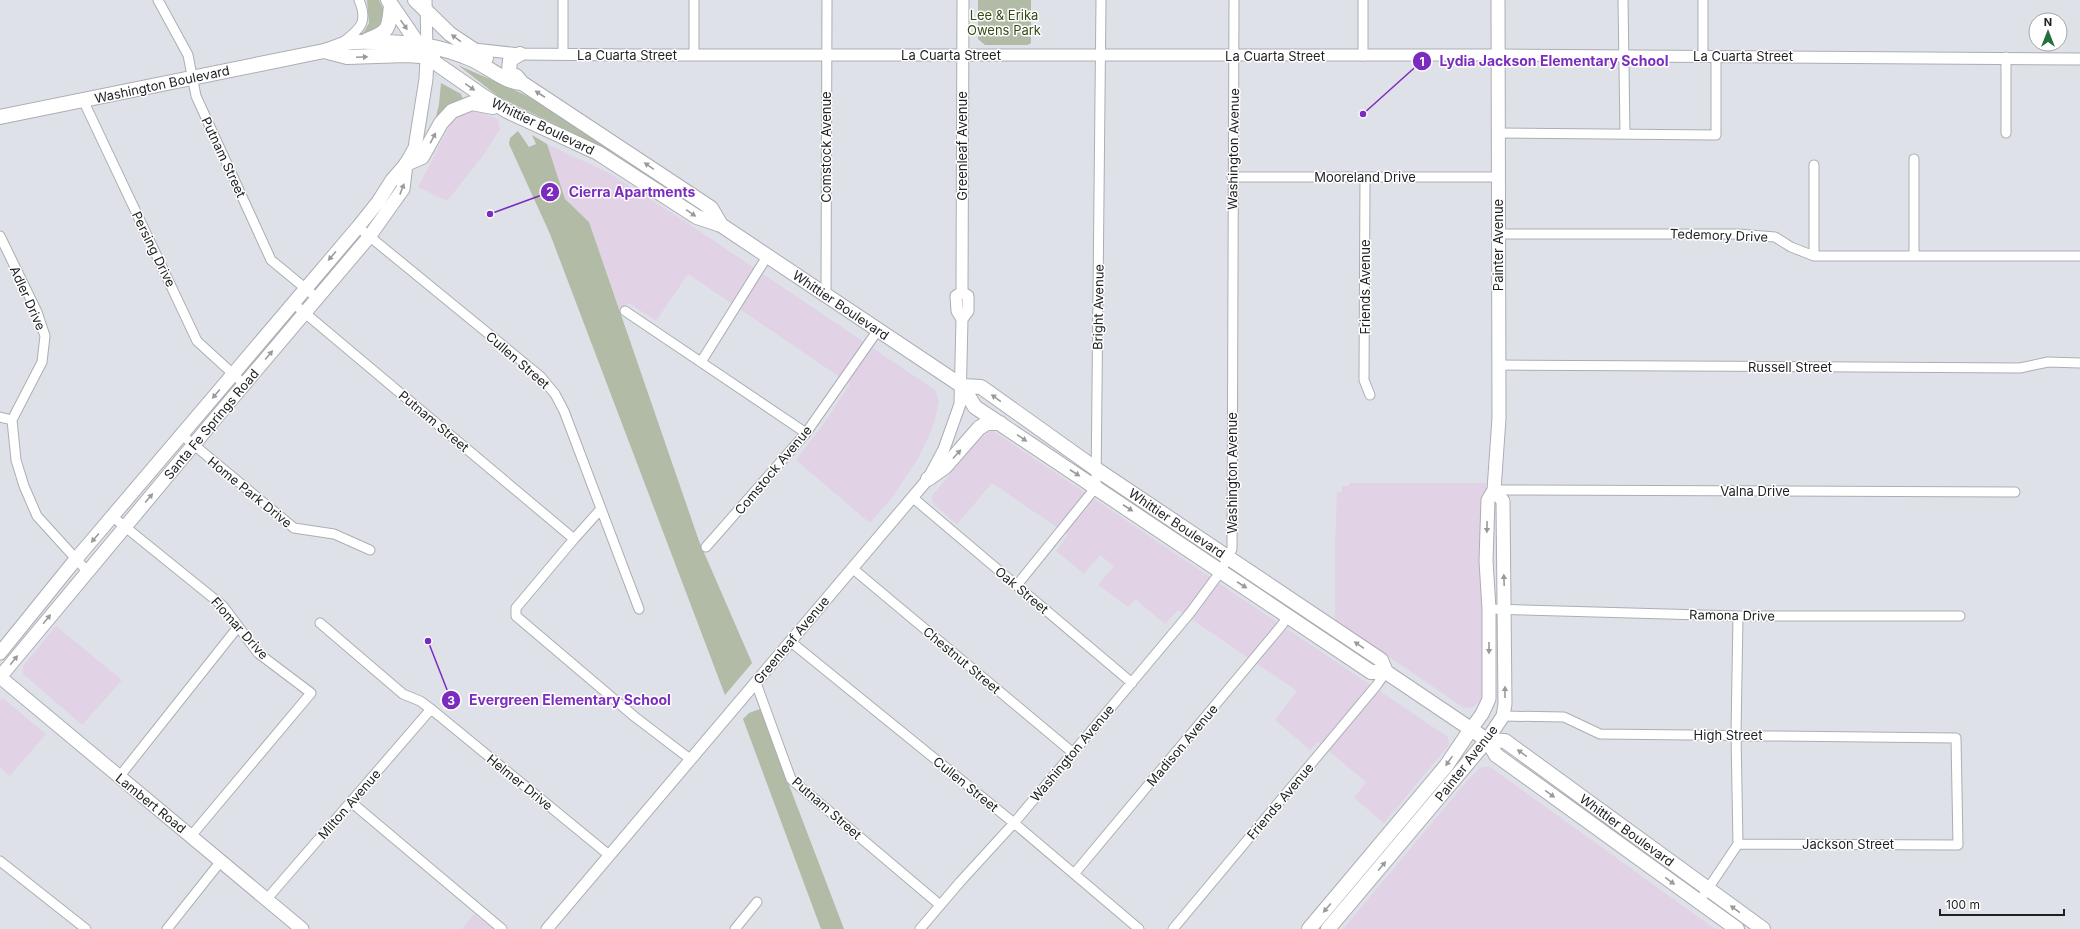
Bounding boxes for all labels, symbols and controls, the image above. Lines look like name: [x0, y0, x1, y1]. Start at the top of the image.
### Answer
park label: Lee & Erika Owens Park: [967, 7, 1041, 38]
north arrow: [2028, 12, 2068, 52]
text: N: [2044, 15, 2052, 29]
one-way arrow: [400, 19, 408, 30]
one-way arrow: [450, 34, 461, 42]
street label: La Cuarta Street: [577, 47, 677, 63]
street label: La Cuarta Street: [901, 47, 1001, 63]
street label: La Cuarta Street: [1225, 48, 1325, 64]
callout: Lydia Jackson Elementary School: [1412, 48, 1676, 74]
street label: La Cuarta Street: [1693, 48, 1793, 64]
text: Lydia Jackson Elementary School: [1440, 52, 1668, 69]
one-way arrow: [356, 54, 369, 60]
text: 1: [1419, 54, 1425, 69]
street label: Washington Boulevard: [93, 62, 231, 106]
one-way arrow: [465, 83, 475, 91]
street label: Washington Avenue: [1224, 88, 1242, 210]
one-way arrow: [534, 91, 546, 98]
street label: Comstock Avenue: [818, 91, 834, 203]
street label: Greenleaf Avenue: [954, 91, 970, 201]
street label: Whittier Boulevard: [489, 94, 597, 158]
street label: Putnam Street: [198, 114, 250, 200]
one-way arrow: [430, 132, 437, 144]
one-way arrow: [643, 162, 654, 170]
street label: Mooreland Drive: [1314, 169, 1416, 185]
callout: Cierra Apartments: [540, 179, 703, 205]
one-way arrow: [398, 183, 405, 195]
text: Cierra Apartments: [569, 183, 695, 200]
text: 2: [546, 184, 554, 199]
street label: Painter Avenue: [1490, 199, 1506, 291]
street label: Persing Drive: [129, 209, 179, 289]
one-way arrow: [686, 209, 696, 217]
street label: Tedemory Drive: [1670, 225, 1768, 245]
street label: Friends Avenue: [1357, 240, 1373, 334]
one-way arrow: [328, 251, 337, 261]
street label: Adler Drive: [7, 263, 49, 333]
street label: Bright Avenue: [1089, 264, 1107, 350]
street label: Whittier Boulevard: [790, 267, 892, 343]
street label: Cullen Street: [483, 328, 553, 392]
one-way arrow: [264, 349, 273, 360]
street label: Russell Street: [1748, 359, 1832, 375]
street label: Santa Fe Springs Road: [160, 366, 262, 482]
street label: Putnam Street: [396, 387, 472, 455]
one-way arrow: [212, 388, 221, 399]
one-way arrow: [991, 394, 1002, 402]
street label: Washington Avenue: [1224, 412, 1240, 534]
street label: Comstock Avenue: [731, 422, 815, 518]
one-way arrow: [1016, 434, 1027, 442]
one-way arrow: [952, 449, 961, 459]
street label: Home Park Drive: [205, 453, 295, 531]
one-way arrow: [1070, 469, 1080, 477]
street label: Valna Drive: [1720, 483, 1790, 499]
street label: Whittier Boulevard: [1126, 485, 1228, 561]
one-way arrow: [145, 492, 154, 503]
one-way arrow: [1123, 504, 1133, 512]
one-way arrow: [1484, 521, 1490, 534]
one-way arrow: [90, 533, 99, 543]
street label: Oak Street: [992, 563, 1052, 617]
one-way arrow: [1500, 574, 1507, 586]
one-way arrow: [1237, 581, 1248, 589]
street label: Greenleaf Avenue: [750, 593, 832, 687]
street label: Flomar Drive: [208, 594, 272, 662]
street label: Ramona Drive: [1689, 606, 1775, 624]
one-way arrow: [43, 614, 52, 625]
street label: Chestnut Street: [920, 623, 1004, 697]
one-way arrow: [1353, 642, 1365, 649]
one-way arrow: [1486, 642, 1492, 655]
one-way arrow: [9, 655, 18, 666]
one-way arrow: [1502, 685, 1508, 698]
callout: Evergreen Elementary School: [441, 687, 678, 713]
text: Evergreen Elementary School: [469, 691, 671, 708]
text: 3: [447, 693, 455, 708]
street label: Washington Avenue: [1027, 701, 1117, 805]
street label: Madison Avenue: [1143, 701, 1221, 789]
street label: Painter Avenue: [1431, 722, 1501, 804]
street label: High Street: [1694, 727, 1762, 743]
one-way arrow: [1517, 749, 1528, 757]
street label: Helmer Drive: [484, 751, 556, 813]
street label: Cullen Street: [930, 753, 1002, 815]
one-way arrow: [1445, 756, 1453, 766]
street label: Friends Avenue: [1243, 759, 1317, 843]
street label: Milton Avenue: [314, 766, 384, 842]
street label: Lambert Road: [113, 770, 189, 836]
street label: Putnam Street: [789, 773, 865, 843]
one-way arrow: [1544, 790, 1555, 798]
street label: Whittier Boulevard: [1577, 790, 1677, 870]
street label: Jackson Street: [1802, 836, 1894, 852]
one-way arrow: [1378, 861, 1387, 871]
one-way arrow: [1664, 877, 1675, 885]
scale bar: [1940, 891, 2064, 917]
text: 100 m: [1946, 897, 1980, 912]
one-way arrow: [1322, 902, 1331, 913]
one-way arrow: [1730, 905, 1741, 913]

